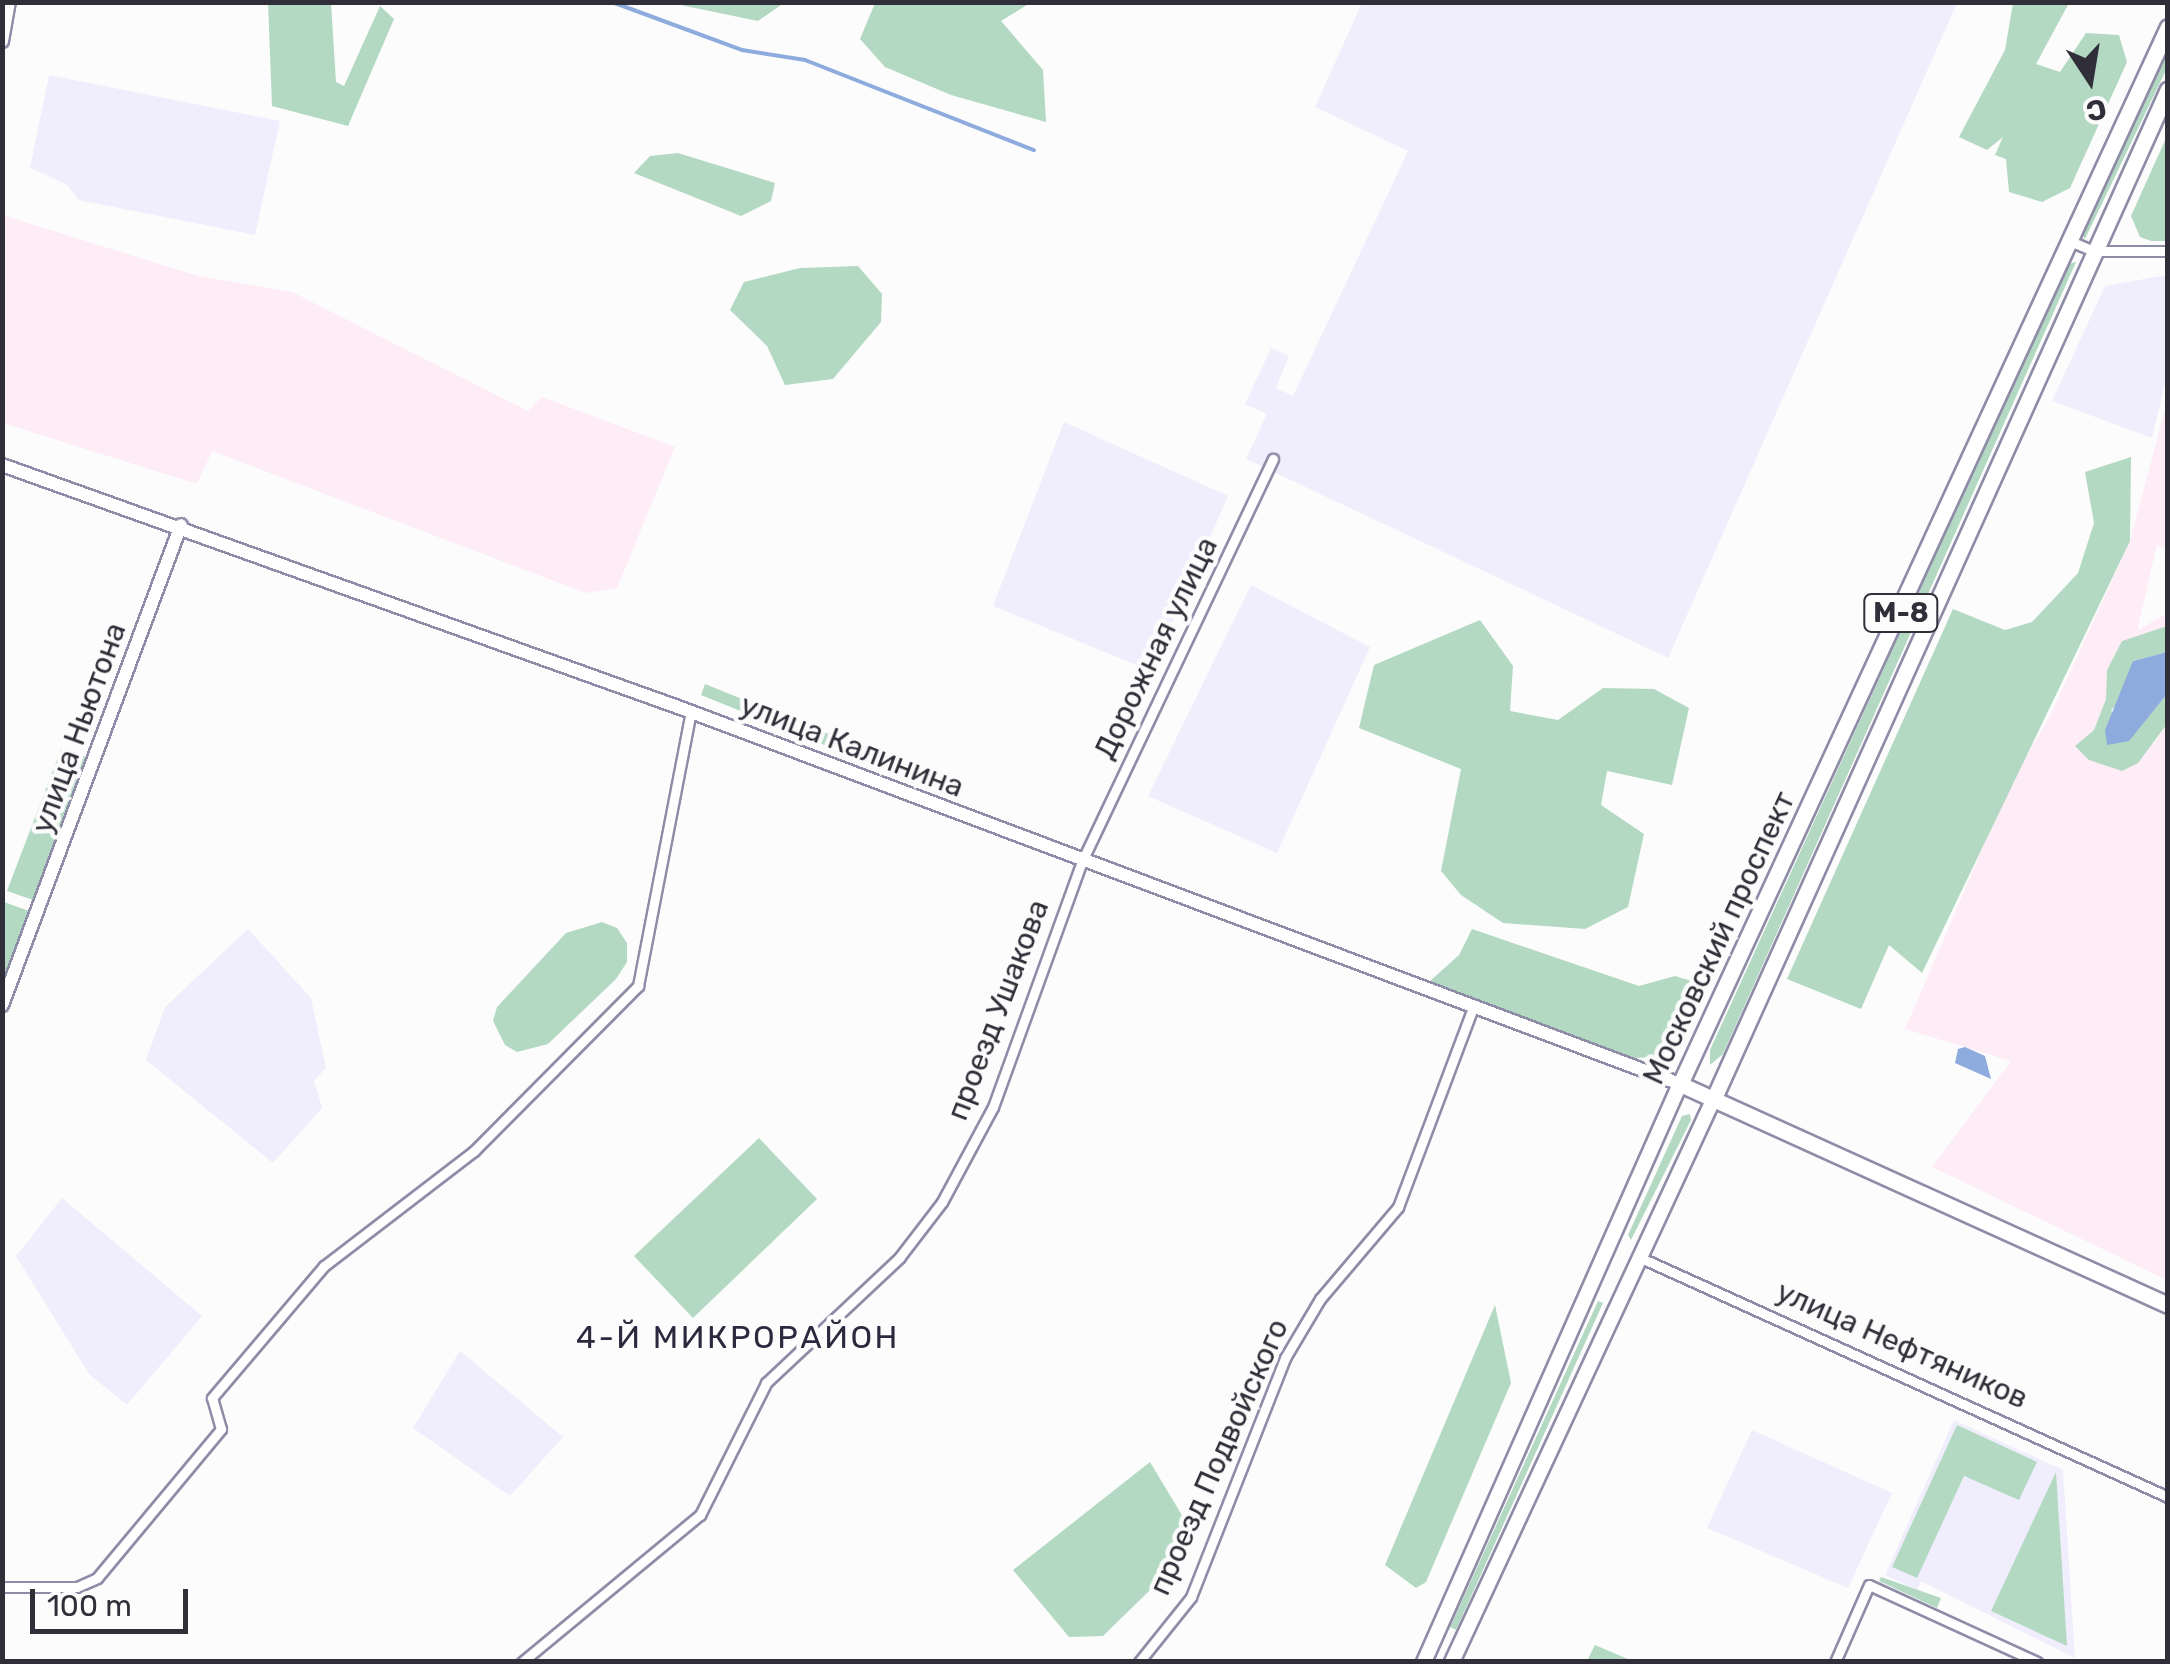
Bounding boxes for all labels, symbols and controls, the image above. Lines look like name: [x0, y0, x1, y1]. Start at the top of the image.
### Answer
north arrow: [2040, 30, 2140, 130]
text: С: [2083, 92, 2109, 128]
street label: Дорожная улица: [1087, 531, 1225, 765]
road number: М-8: [1861, 590, 1941, 636]
street label: улица Ньютона: [24, 618, 134, 838]
street label: улица Калинина: [735, 687, 969, 805]
street label: Московский проспект: [1635, 786, 1803, 1090]
street label: проезд Ушакова: [939, 895, 1057, 1125]
street label: улица Нефтяников: [1771, 1273, 2033, 1417]
street label: проезд Подвойского: [1142, 1313, 1296, 1601]
district label: 4-Й МИКРОРАЙОН: [576, 1318, 900, 1356]
scale bar: [35, 1569, 192, 1631]
text: 100 m: [47, 1588, 132, 1624]

